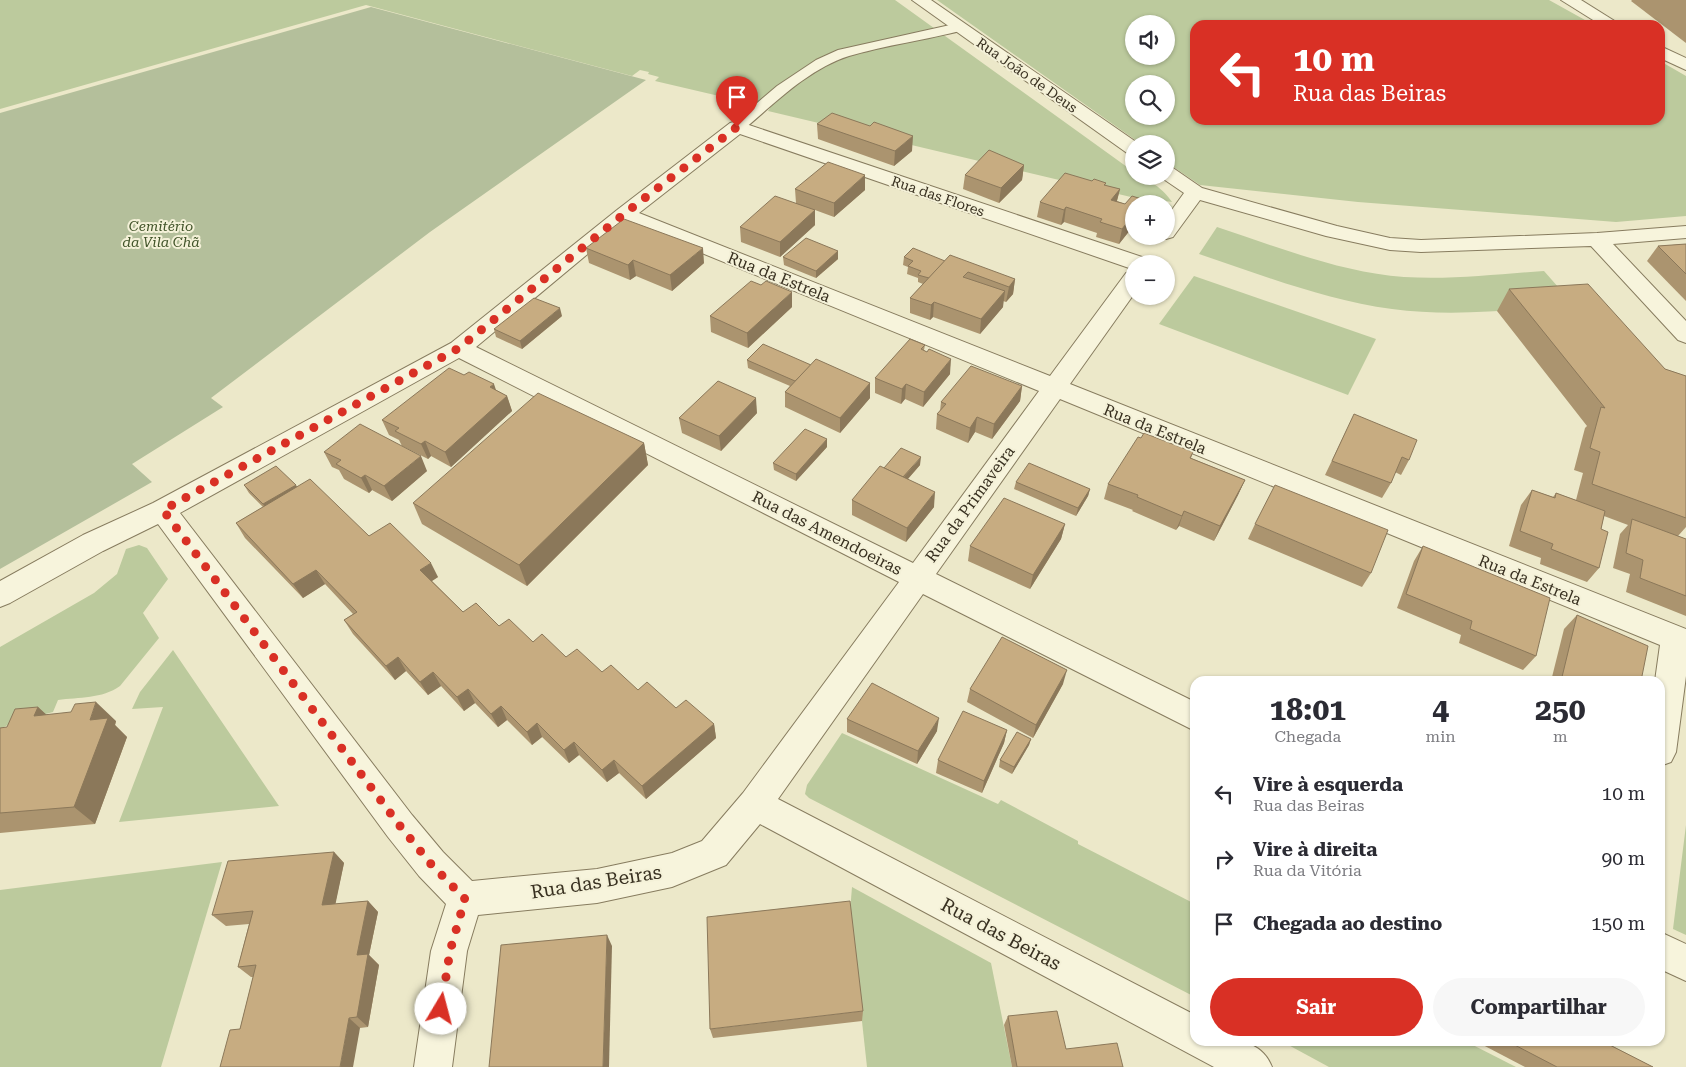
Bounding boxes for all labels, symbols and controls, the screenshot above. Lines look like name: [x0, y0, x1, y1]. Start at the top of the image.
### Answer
map controls: [1125, 15, 1175, 305]
button: sound: [1125, 15, 1175, 65]
street label: Rua João de Deus: [974, 34, 1081, 116]
text: 10 m: [1293, 39, 1375, 80]
icon: left: [1210, 40, 1275, 105]
button: search: [1125, 75, 1175, 125]
pin: [716, 76, 758, 127]
text: Rua das Beiras: [1293, 81, 1446, 106]
icon: arrive: [723, 83, 751, 111]
button: layers: [1125, 135, 1175, 185]
street label: Rua das Flores: [889, 173, 987, 220]
button: +: [1125, 195, 1175, 245]
park label: Cemitério da Vila Chã: [122, 218, 200, 250]
street label: Rua da Estrela: [725, 248, 833, 306]
button: −: [1125, 255, 1175, 305]
street label: Rua da Estrela: [1101, 400, 1209, 458]
street label: Rua da Primaveira: [921, 442, 1019, 566]
street label: Rua das Amendoeiras: [749, 487, 905, 579]
street label: Rua da Estrela: [1476, 551, 1584, 609]
text: 18:01: [1269, 692, 1346, 727]
text: 4: [1432, 692, 1449, 727]
text: 250: [1535, 692, 1585, 727]
text: Chegada: [1274, 727, 1341, 746]
text: min: [1426, 727, 1456, 746]
text: m: [1553, 727, 1568, 746]
text: Vire à esquerda: [1253, 773, 1403, 796]
icon: left: [1210, 780, 1238, 808]
text: 10 m: [1602, 782, 1645, 805]
text: Rua das Beiras: [1253, 796, 1364, 815]
text: Vire à direita: [1253, 838, 1377, 861]
icon: right: [1210, 845, 1238, 873]
text: 90 m: [1602, 847, 1645, 870]
street label: Rua das Beiras: [529, 860, 663, 904]
text: Rua da Vitória: [1253, 861, 1362, 880]
street label: Rua das Beiras: [937, 893, 1065, 975]
icon: arrive: [1210, 910, 1238, 938]
text: Chegada ao destino: [1253, 912, 1442, 935]
text: 150 m: [1591, 912, 1645, 935]
button: Sair: [1210, 978, 1423, 1036]
button: Compartilhar: [1433, 978, 1645, 1036]
position arrow: [414, 982, 466, 1034]

